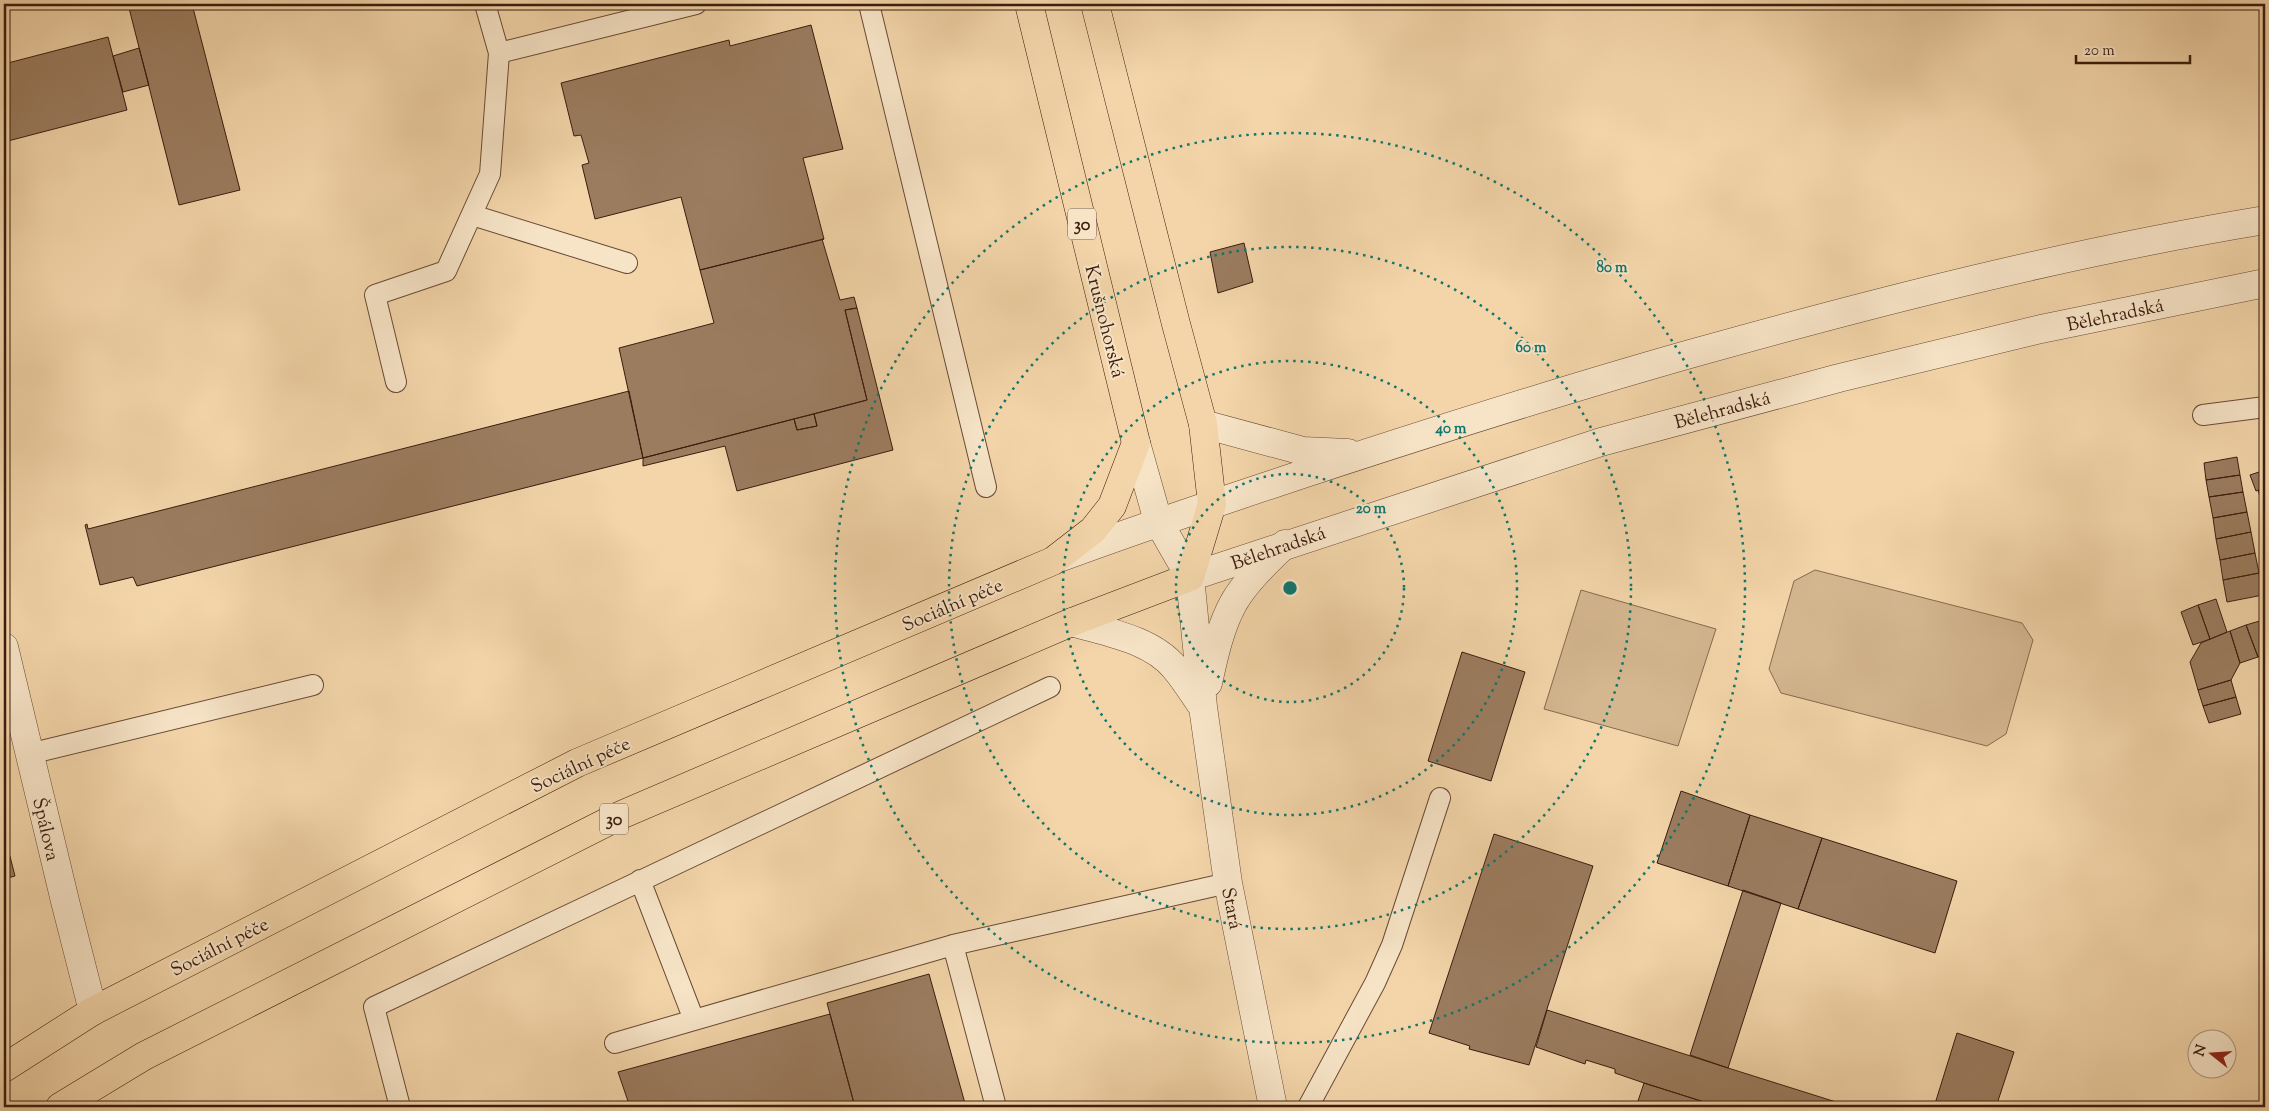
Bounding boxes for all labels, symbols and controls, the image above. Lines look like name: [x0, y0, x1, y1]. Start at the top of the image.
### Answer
scale bar: [2076, 32, 2190, 64]
text: 20 m: [2084, 41, 2115, 62]
road number: 30: [1068, 208, 1096, 240]
text: 80 m: [1596, 258, 1628, 279]
street label: Krušnohorská: [1077, 262, 1131, 381]
street label: Bělehradská: [2065, 293, 2167, 340]
text: 60 m: [1516, 338, 1547, 359]
street label: Bělehradská: [1672, 386, 1774, 437]
text: 40 m: [1435, 419, 1467, 440]
text: 20 m: [1356, 499, 1387, 520]
street label: Bělehradská: [1228, 520, 1330, 578]
street label: Sociální péče: [898, 573, 1008, 640]
centre of rings: [1281, 579, 1299, 597]
street label: Sociální péče: [527, 731, 636, 801]
street label: Špálova: [24, 795, 65, 864]
road number: 30: [600, 804, 628, 834]
street label: Stará: [1213, 885, 1248, 932]
street label: Sociální péče: [166, 912, 274, 985]
north arrow: [2186, 1028, 2236, 1078]
text: N: [2190, 1043, 2213, 1059]

